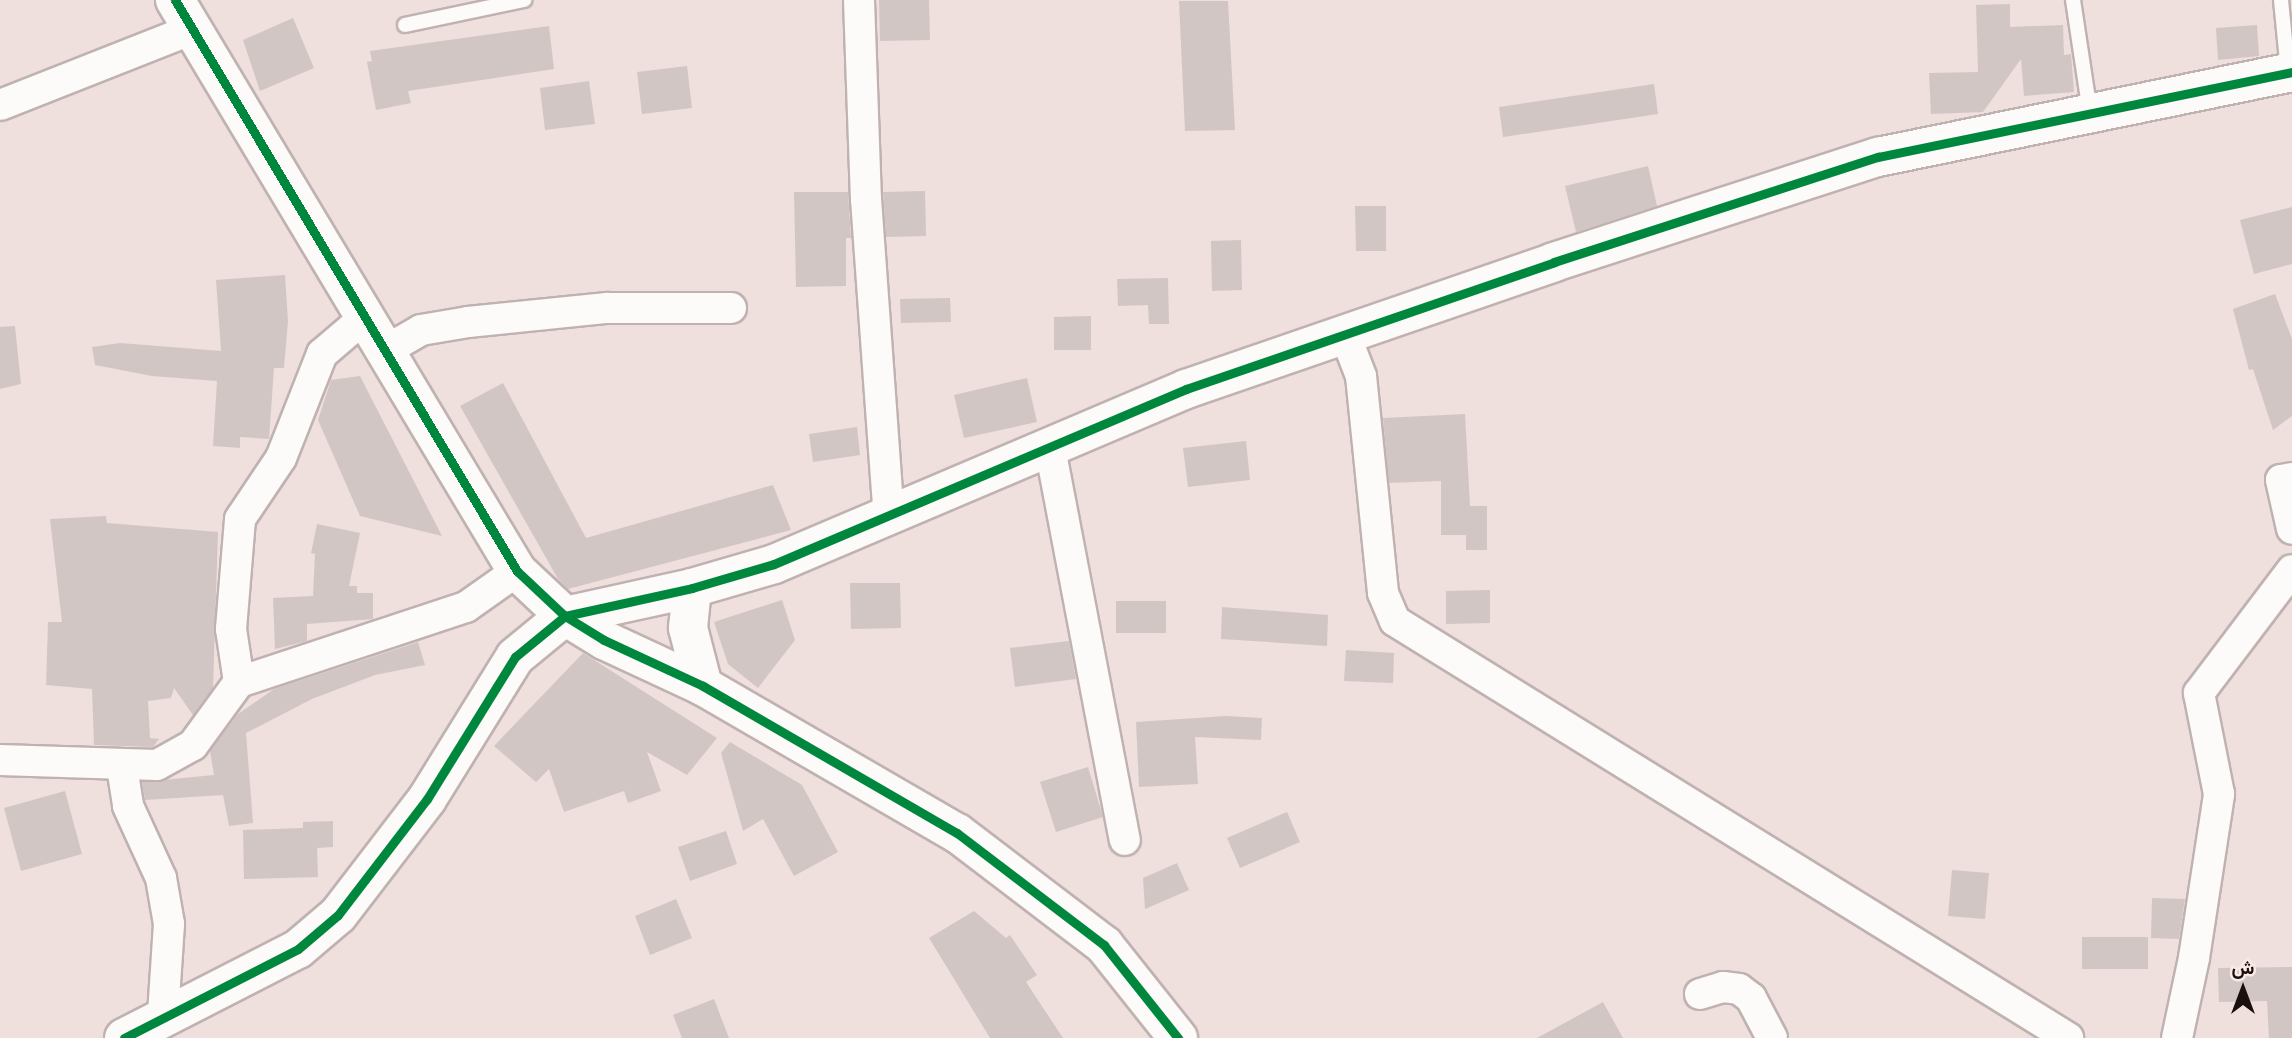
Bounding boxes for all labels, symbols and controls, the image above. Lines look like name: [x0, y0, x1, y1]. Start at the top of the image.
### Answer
north arrow: [2208, 954, 2278, 1024]
text: ش: [2232, 957, 2254, 979]

